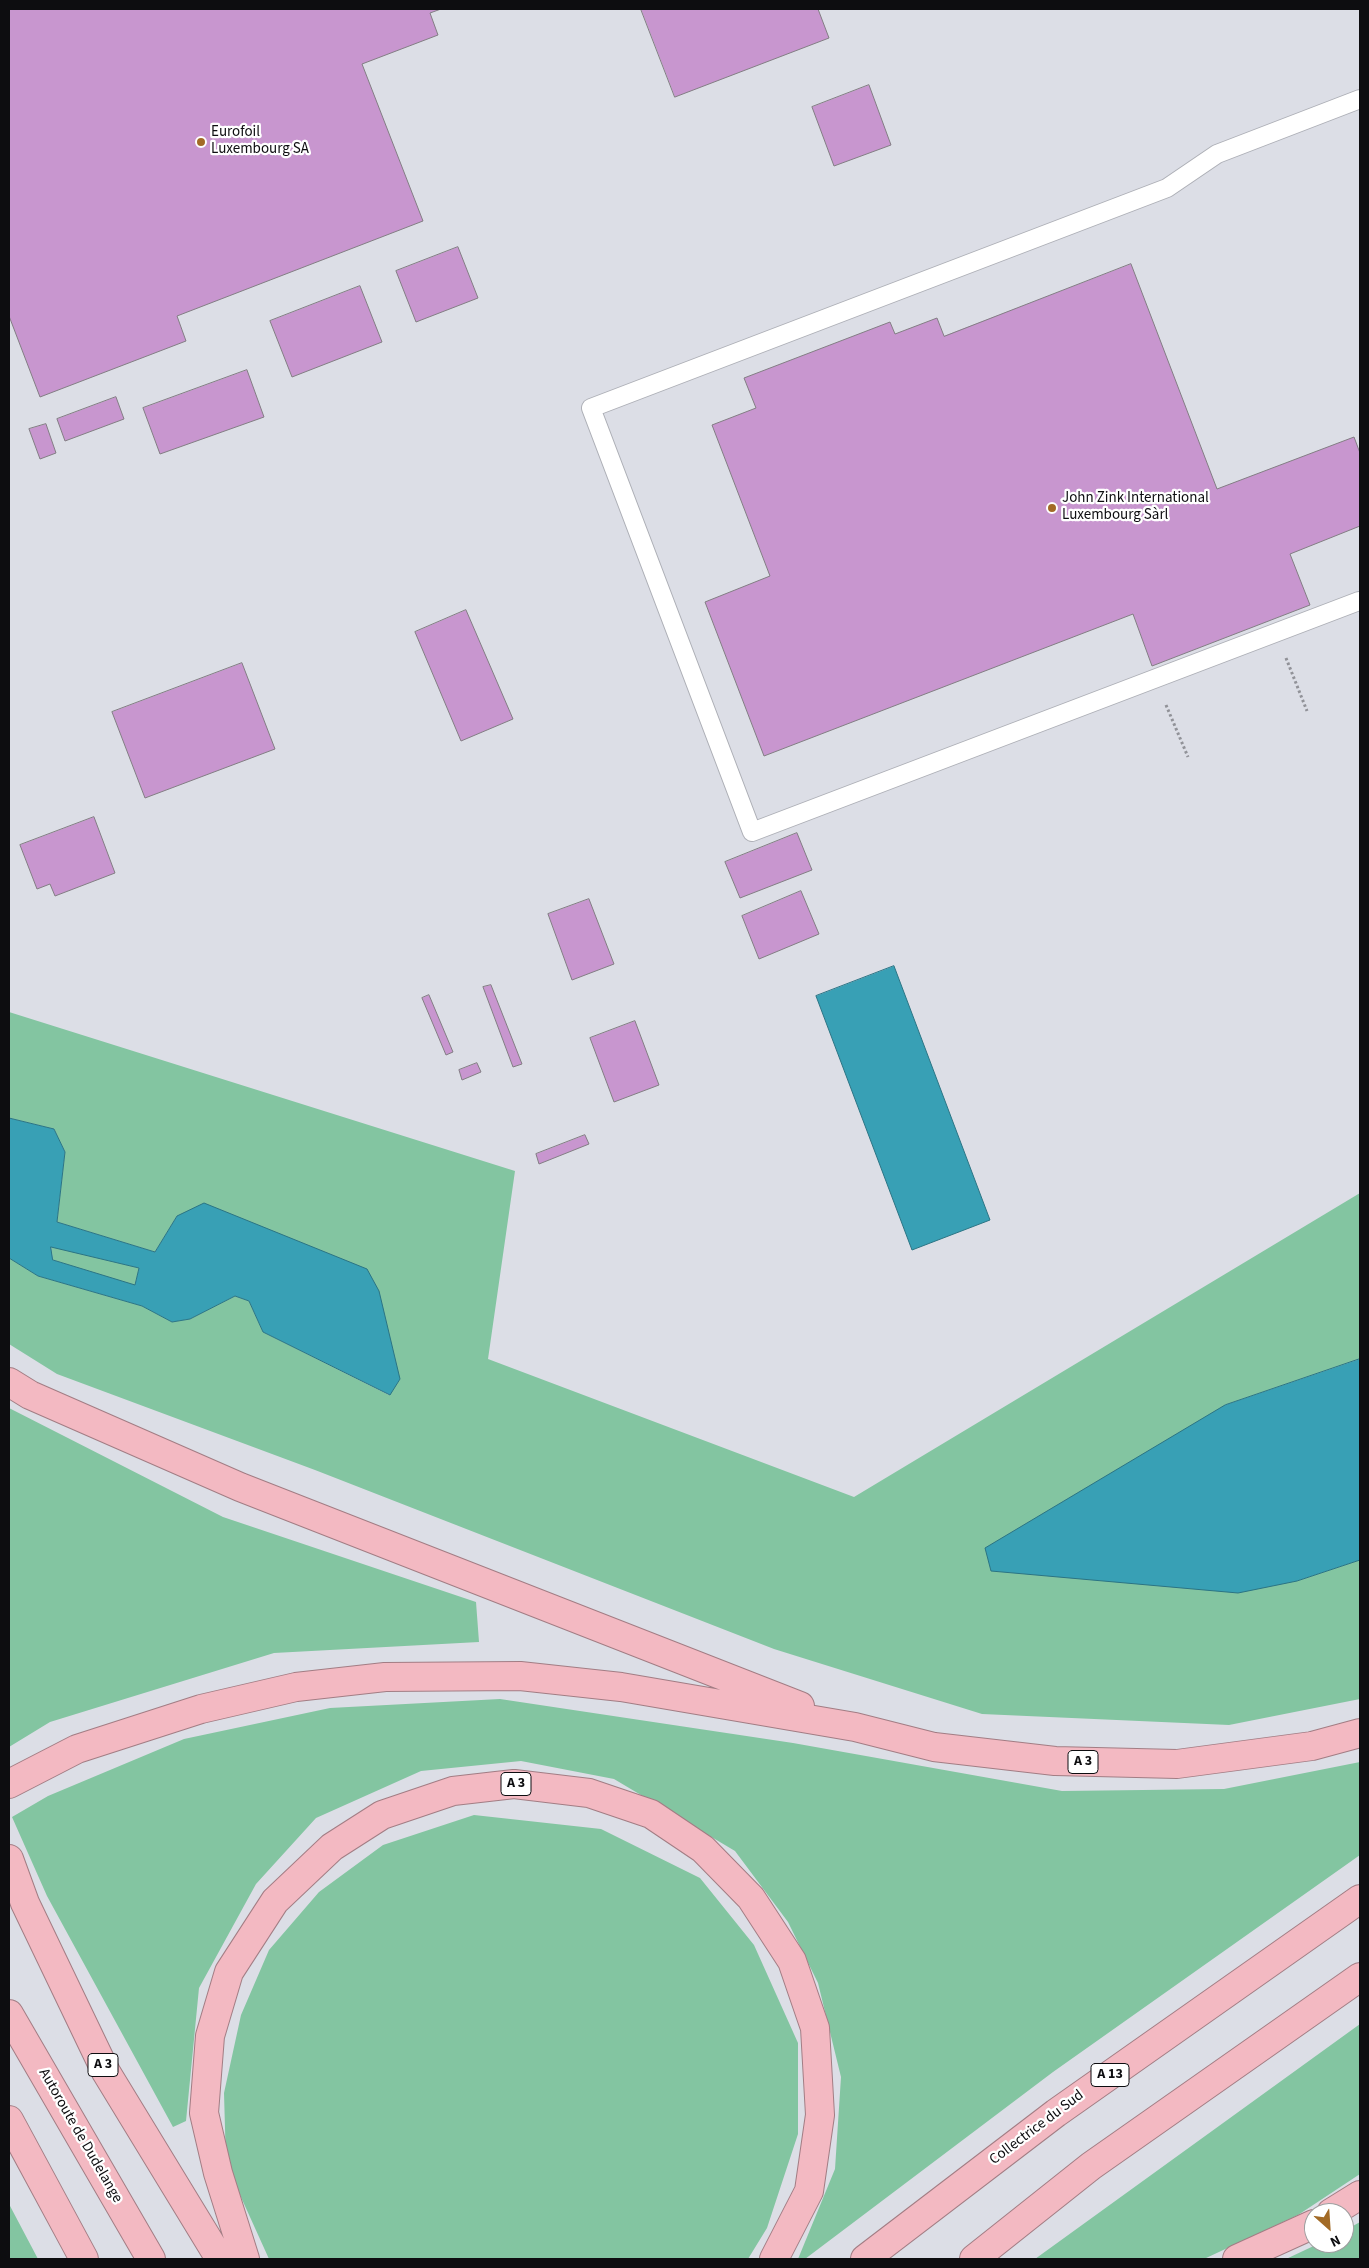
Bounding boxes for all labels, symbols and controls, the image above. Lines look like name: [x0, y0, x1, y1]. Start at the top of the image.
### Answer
place label: Eurofoil Luxembourg SA: [211, 124, 309, 159]
marker: Eurofoil Luxembourg SA: [195, 136, 207, 148]
place label: John Zink International Luxembourg Sàrl: [1062, 490, 1209, 525]
marker: John Zink International Luxembourg Sàrl: [1046, 502, 1058, 514]
road number: A 3: [1068, 1750, 1098, 1774]
road number: A 3: [501, 1772, 531, 1796]
road number: A 3: [88, 2054, 118, 2076]
road number: A 13: [1091, 2064, 1129, 2086]
street label: Autoroute de Dudelange: [34, 2066, 126, 2206]
street label: Collectrice du Sud: [986, 2087, 1088, 2169]
north arrow: [1304, 2203, 1354, 2253]
text: N: [1327, 2230, 1344, 2252]

